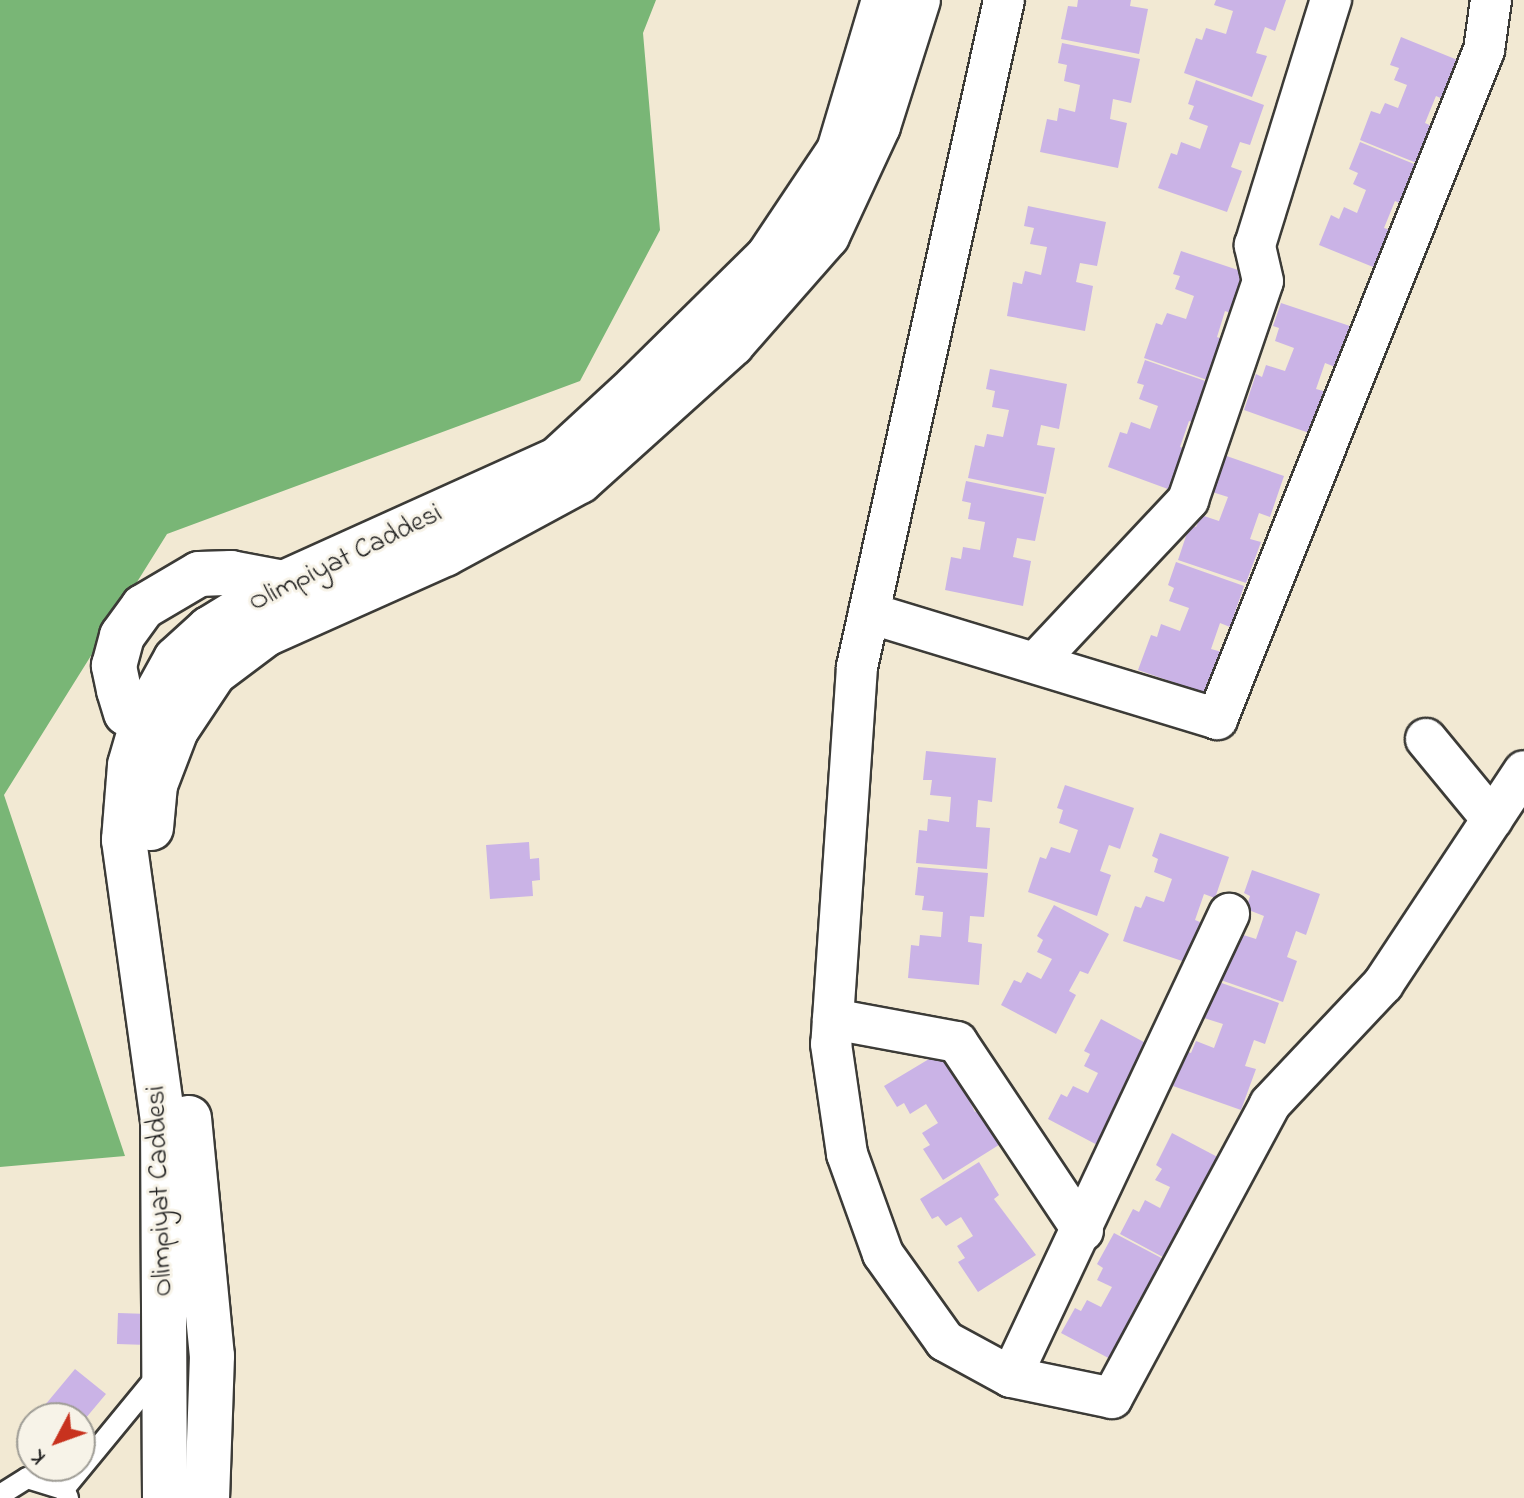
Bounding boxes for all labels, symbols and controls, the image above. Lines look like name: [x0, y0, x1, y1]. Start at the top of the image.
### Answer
street label: Olimpiyat Caddesi: [244, 498, 448, 620]
street label: Olimpiyat Caddesi: [141, 1085, 181, 1297]
north arrow: [16, 1402, 96, 1482]
text: K: [24, 1442, 55, 1471]

